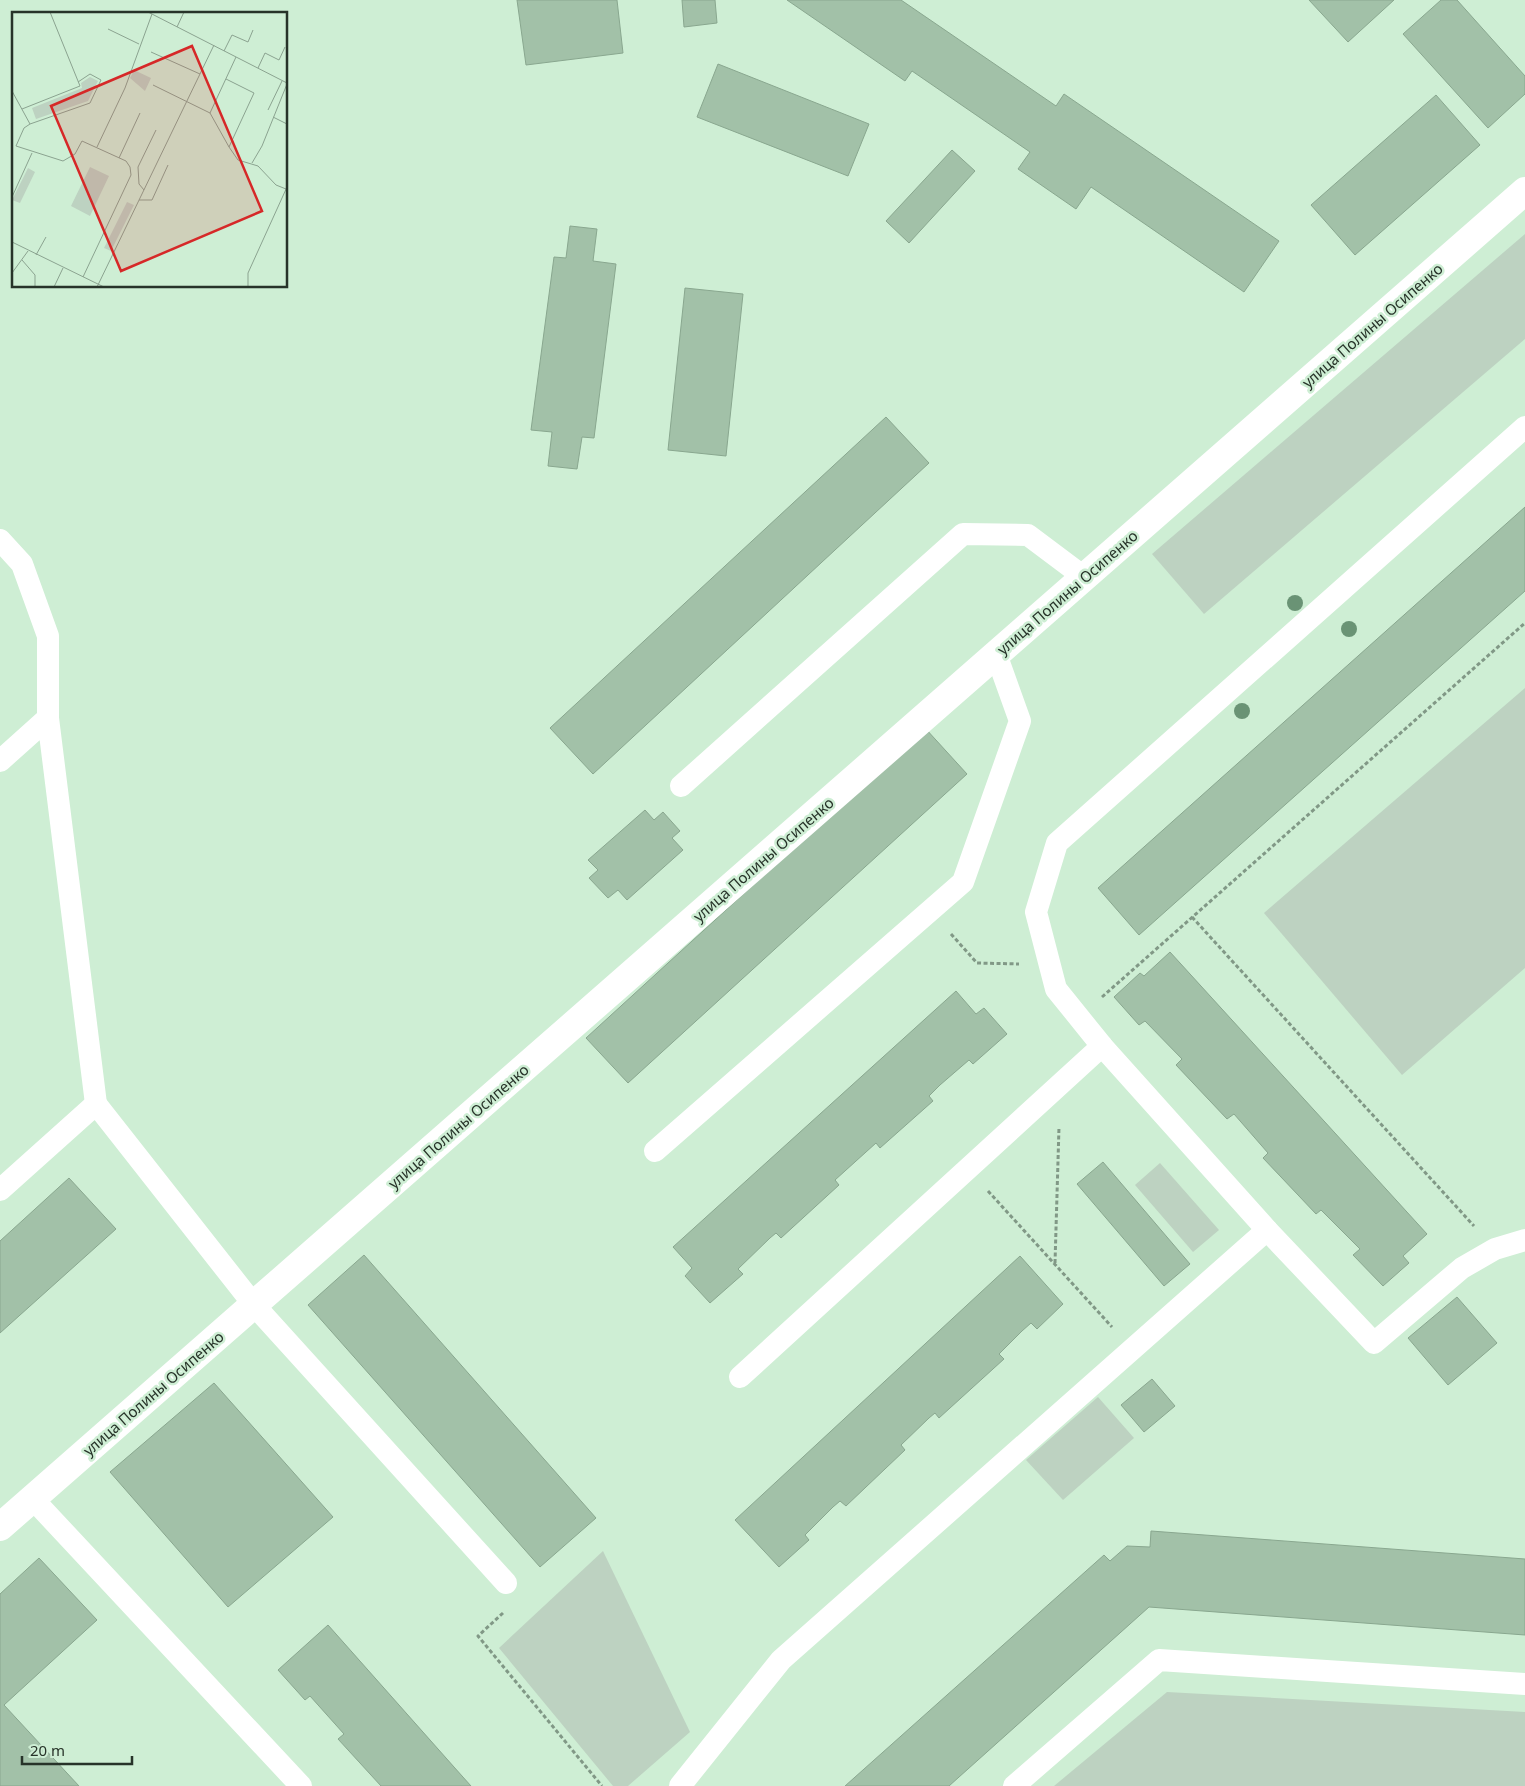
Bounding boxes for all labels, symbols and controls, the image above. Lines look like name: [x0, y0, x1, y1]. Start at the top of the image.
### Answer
inset map: [12, 12, 288, 288]
street label: улица Полины Осипенко: [1297, 258, 1447, 392]
street label: улица Полины Осипенко: [992, 525, 1142, 659]
street label: улица Полины Осипенко: [688, 792, 838, 926]
street label: улица Полины Осипенко: [383, 1059, 533, 1193]
street label: улица Полины Осипенко: [78, 1326, 228, 1460]
scale bar: [22, 1734, 132, 1766]
text: 20 m: [30, 1740, 65, 1760]

